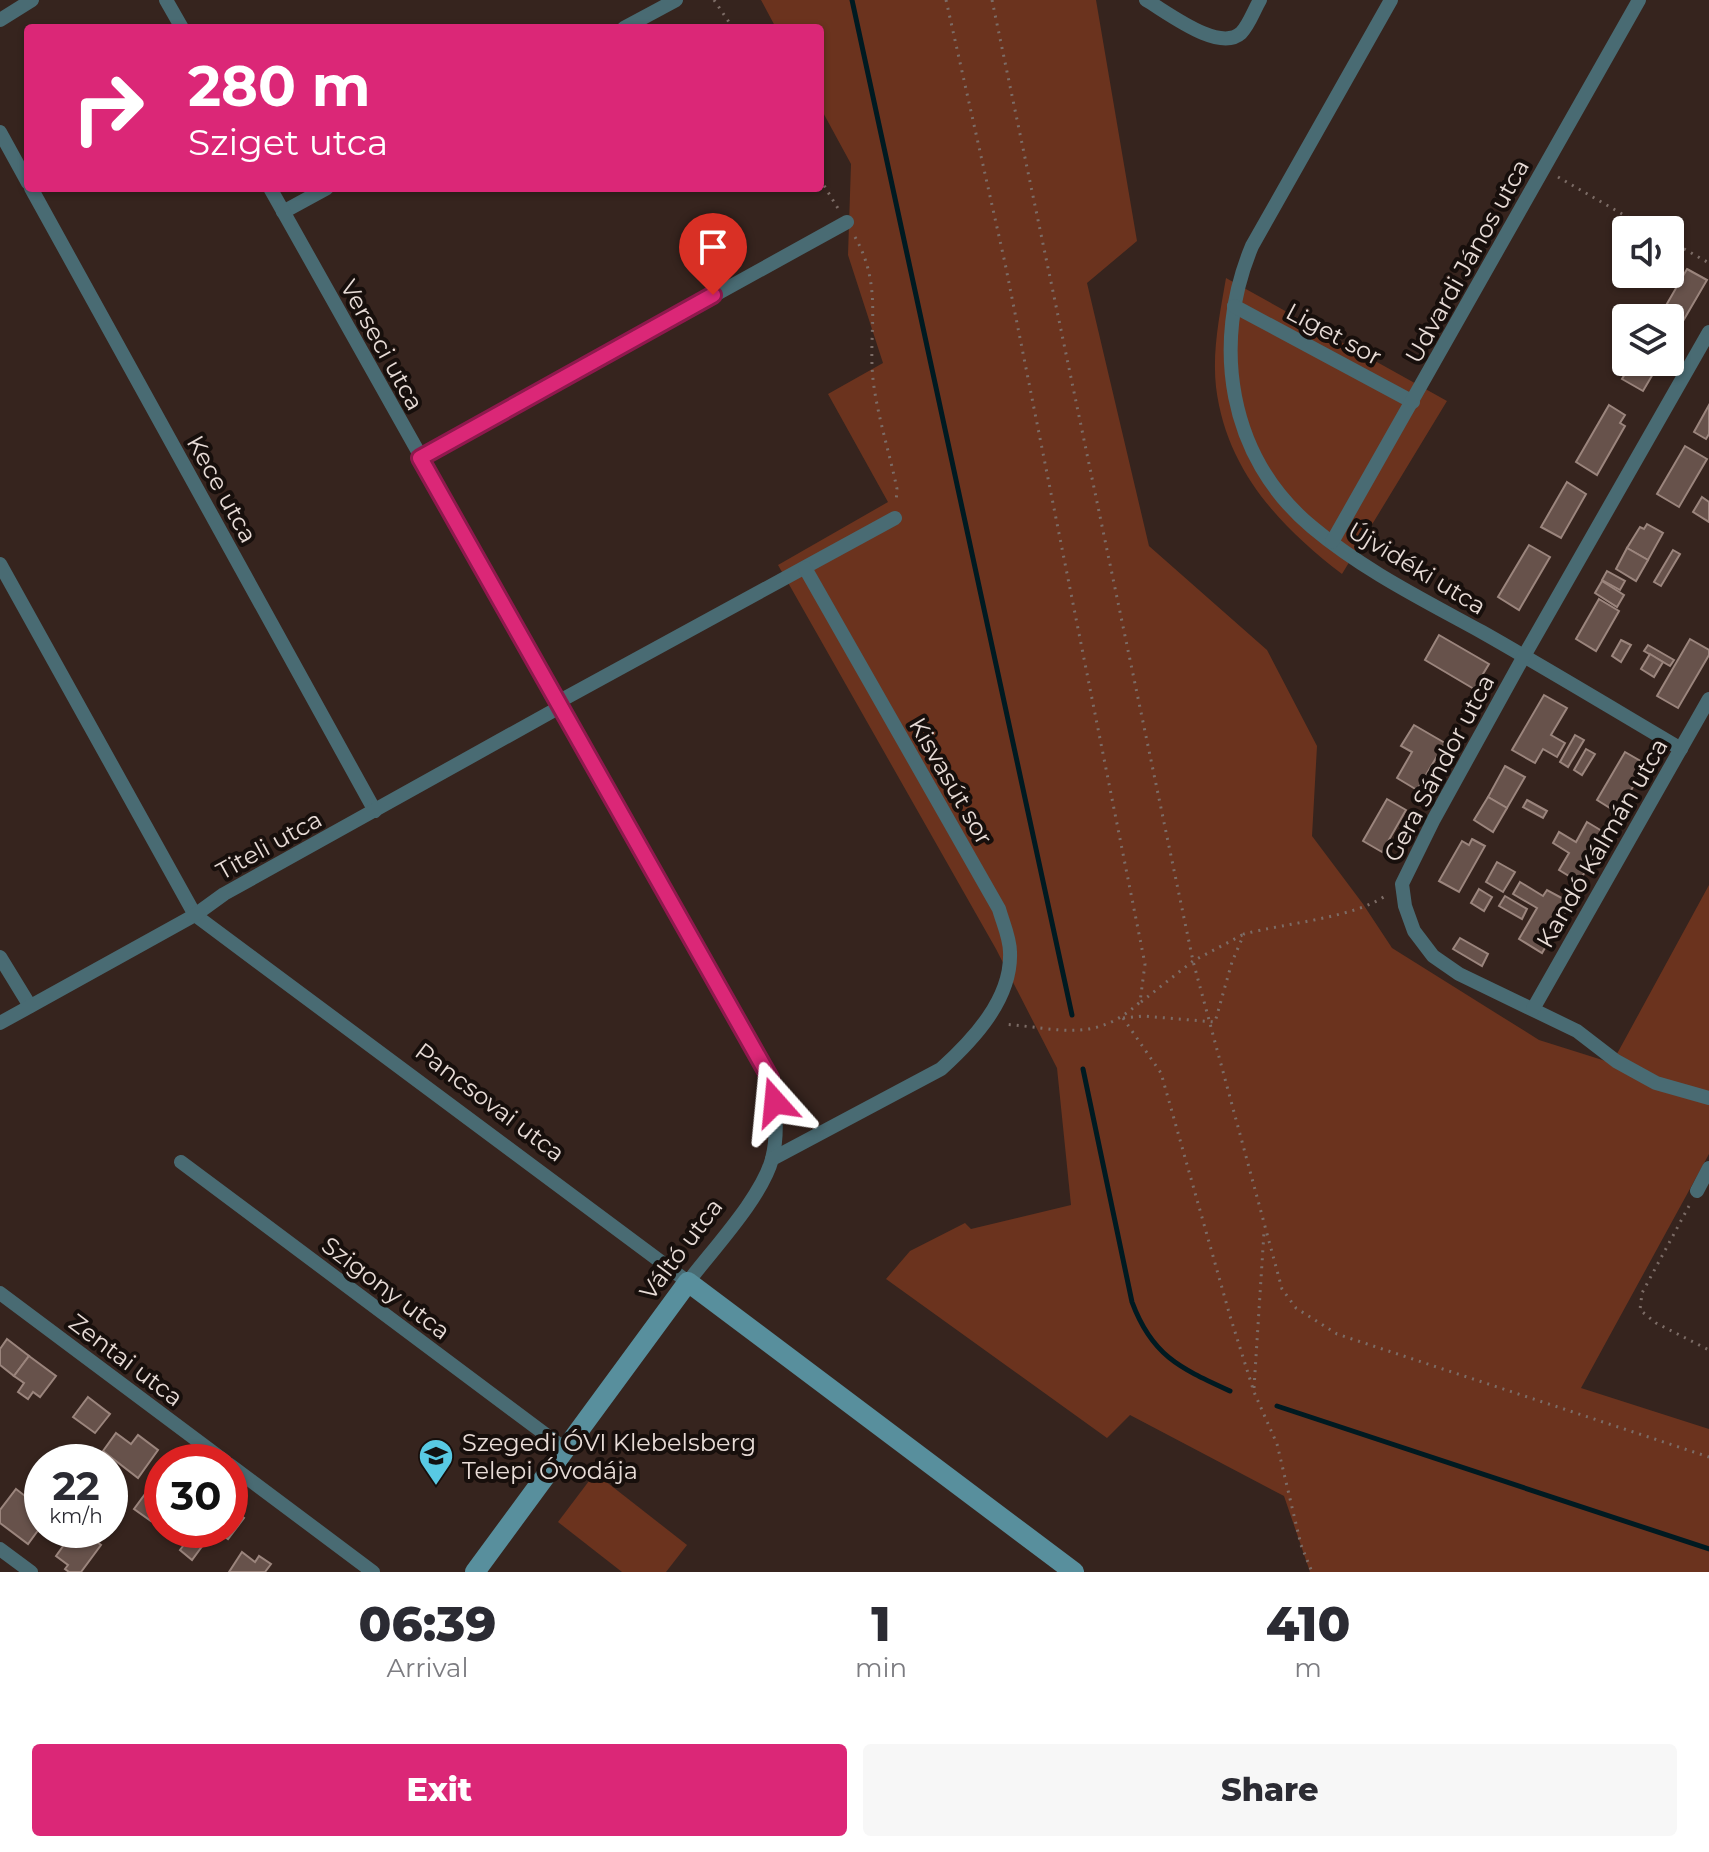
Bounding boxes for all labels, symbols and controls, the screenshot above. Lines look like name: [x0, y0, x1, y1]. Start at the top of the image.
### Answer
text: 280 m: [188, 52, 371, 120]
icon: right: [56, 56, 160, 160]
text: Sziget utca: [188, 120, 388, 164]
street label: Udvardi János utca: [1399, 154, 1535, 368]
pin: [679, 213, 747, 295]
map controls: [1612, 216, 1684, 376]
button: sound: [1612, 216, 1684, 288]
icon: arrive: [691, 225, 735, 269]
street label: Verseci utca: [334, 275, 430, 415]
street label: Liget sor: [1281, 297, 1387, 371]
button: layers: [1612, 304, 1684, 376]
street label: Kece utca: [181, 430, 263, 548]
street label: Újvidéki utca: [1343, 515, 1491, 621]
street label: Gera Sándor utca: [1377, 670, 1501, 866]
street label: Kisvasút sor: [903, 712, 999, 850]
street label: Kandó Kálmán utca: [1530, 733, 1674, 953]
street label: Titeli utca: [211, 804, 327, 886]
street label: Pancsovai utca: [410, 1036, 570, 1168]
position arrow: [733, 1060, 817, 1144]
street label: Váltó utca: [633, 1193, 729, 1305]
street label: Szigony utca: [316, 1230, 456, 1346]
street label: Zentai utca: [63, 1308, 189, 1412]
place label: Szegedi ÓVI Klebelsberg Telepi Óvodája: [462, 1428, 756, 1485]
school or university icon: Szegedi ÓVI Klebelsberg Telepi Óvodája: [417, 1437, 455, 1487]
speed limit sign: 30: [144, 1444, 248, 1548]
text: 22: [52, 1461, 100, 1510]
text: km/h: [49, 1504, 103, 1528]
text: 06:39: [359, 1595, 496, 1653]
text: 1: [871, 1595, 891, 1653]
text: 410: [1266, 1595, 1350, 1653]
text: Arrival: [386, 1652, 468, 1684]
text: min: [855, 1652, 907, 1684]
text: m: [1294, 1652, 1322, 1684]
button: Exit: [32, 1744, 847, 1836]
button: Share: [863, 1744, 1677, 1836]

